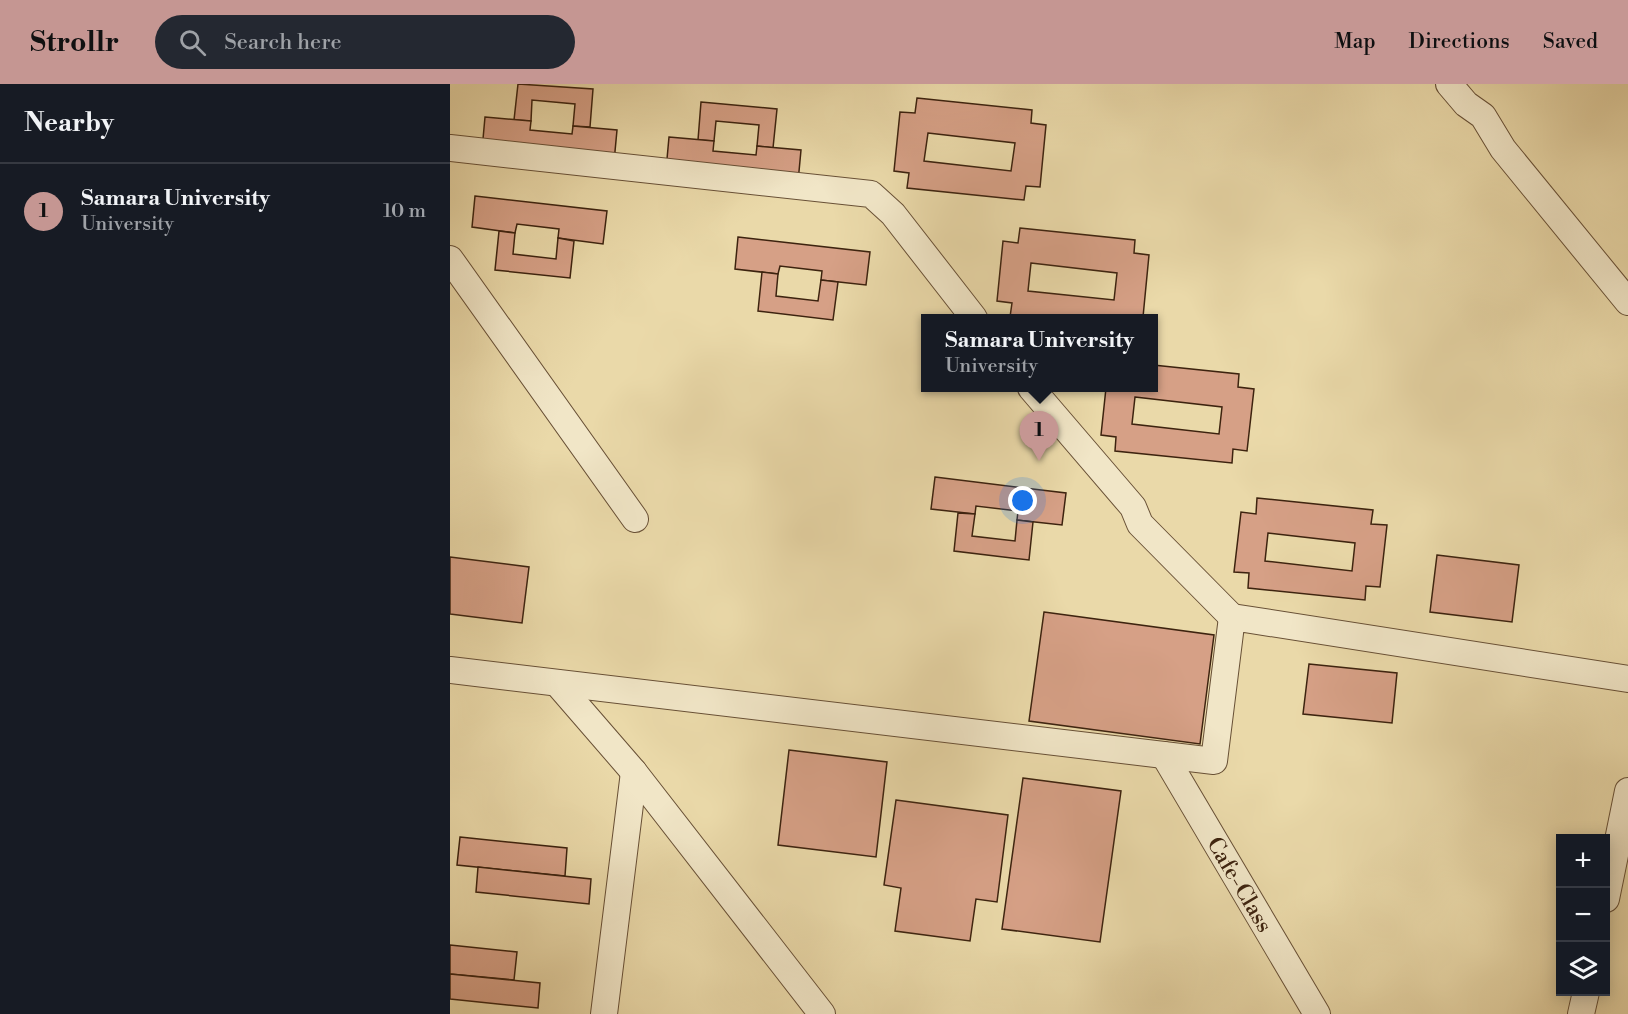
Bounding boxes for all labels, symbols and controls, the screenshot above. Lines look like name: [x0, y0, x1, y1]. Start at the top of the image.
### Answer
search box: [155, 15, 575, 69]
text: Strollr: [30, 25, 119, 60]
icon: search: [176, 26, 209, 59]
text: Search here: [224, 29, 342, 56]
text: Map: [1334, 29, 1376, 55]
text: Directions: [1409, 29, 1510, 55]
text: Saved: [1543, 29, 1598, 55]
text: Nearby: [24, 107, 114, 139]
text: Samara University: [81, 185, 270, 212]
text: 1: [39, 199, 48, 224]
text: 10 m: [383, 199, 426, 224]
text: University: [81, 212, 174, 237]
popup: [921, 314, 1158, 392]
text: Samara University: [945, 327, 1134, 354]
text: University: [945, 354, 1038, 379]
pin: 1: [1020, 412, 1058, 461]
your location: [1008, 486, 1037, 515]
street label: Cafe-Class: [1200, 832, 1278, 937]
map controls: [1556, 834, 1610, 996]
button: +: [1556, 834, 1610, 888]
button: −: [1556, 888, 1610, 942]
button: layers: [1556, 942, 1610, 996]

